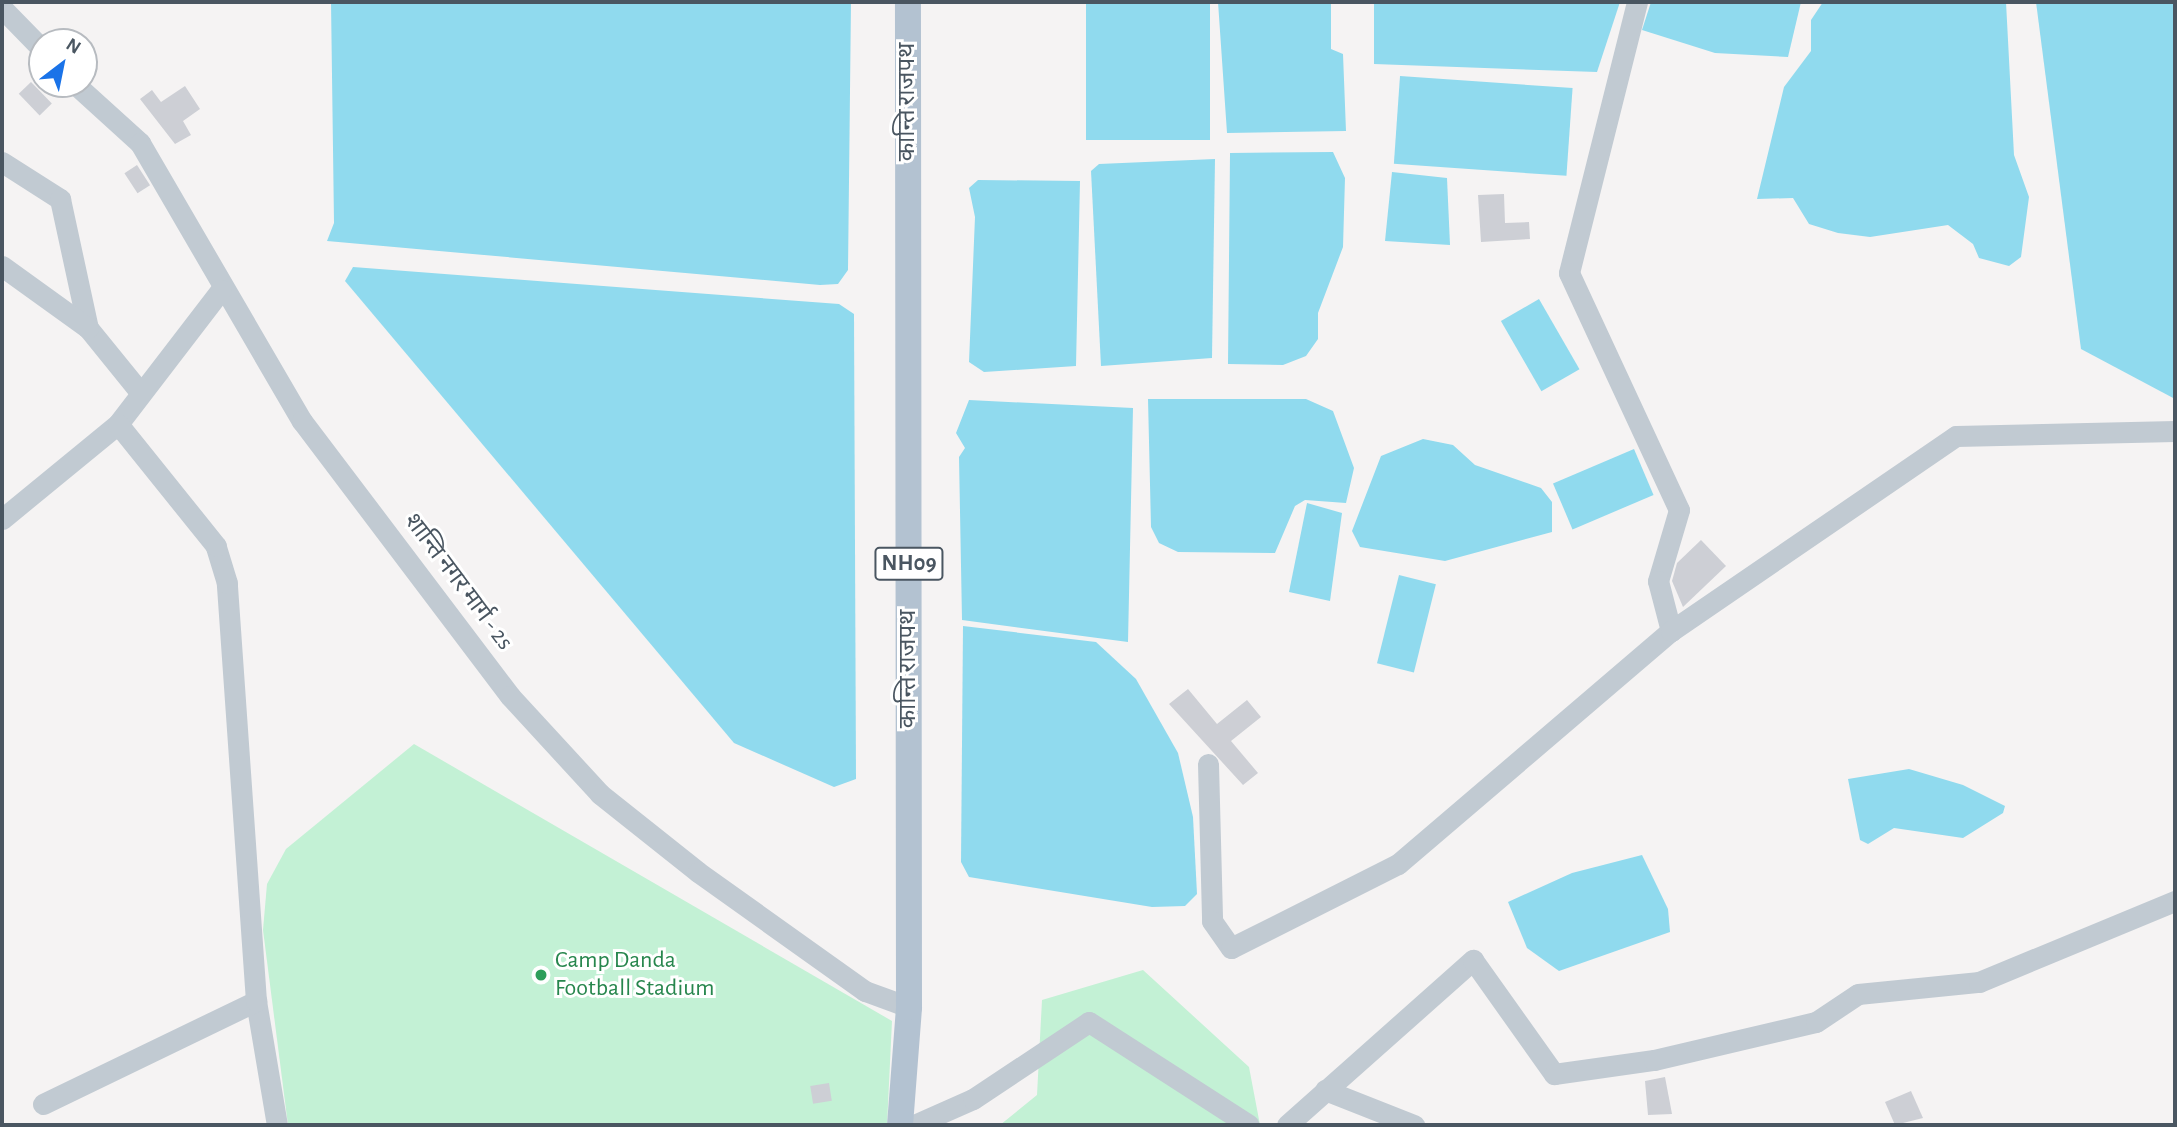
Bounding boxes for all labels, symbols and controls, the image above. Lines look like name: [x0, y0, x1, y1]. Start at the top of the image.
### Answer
north arrow: [28, 28, 98, 98]
text: N: [63, 35, 84, 58]
street label: कान्ति राजपथ: [894, 43, 922, 161]
street label: शान्ति नगर मार्ग - 2s: [397, 508, 519, 656]
road number: NH09: [874, 544, 944, 584]
street label: कान्ति राजपथ: [895, 610, 923, 728]
place label: Camp Danda Football Stadium: [555, 947, 715, 1003]
marker: Camp Danda Football Stadium: [533, 967, 549, 983]

